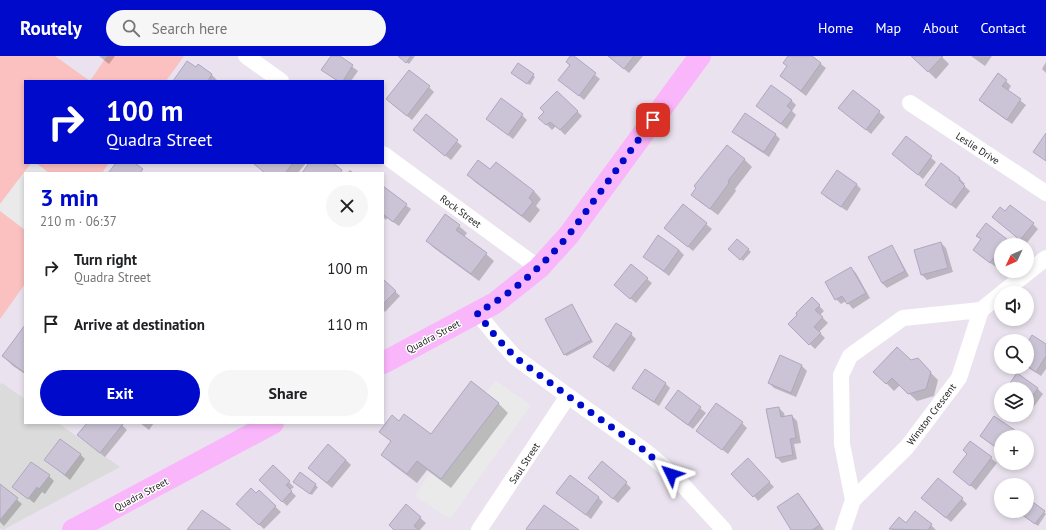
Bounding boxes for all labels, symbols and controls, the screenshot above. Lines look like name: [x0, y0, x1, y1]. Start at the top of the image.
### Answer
search box: [106, 10, 386, 46]
text: Routely: [20, 16, 82, 40]
icon: search: [120, 17, 142, 39]
text: Search here: [152, 19, 227, 38]
text: Home: [818, 19, 853, 37]
text: Map: [875, 19, 901, 37]
text: About: [923, 19, 959, 37]
text: Contact: [981, 19, 1026, 37]
text: 100 m: [106, 92, 183, 129]
icon: right: [40, 96, 92, 148]
pin: [636, 103, 670, 137]
icon: arrive: [642, 109, 664, 131]
text: Quadra Street: [106, 128, 212, 151]
street label: Leslie Drive: [953, 129, 1002, 167]
text: 3 min: [40, 182, 99, 213]
button: close: [326, 185, 368, 227]
street label: Rock Street: [437, 192, 484, 231]
text: 210 m · 06:37: [40, 213, 117, 230]
north arrow: [994, 238, 1034, 278]
map controls: [994, 238, 1034, 518]
text: Turn right: [74, 250, 137, 269]
icon: right: [40, 257, 62, 279]
text: 100 m: [327, 259, 368, 278]
text: Quadra Street: [74, 269, 151, 286]
button: sound: [994, 286, 1034, 326]
icon: arrive: [40, 313, 62, 335]
text: Arrive at destination: [74, 315, 205, 334]
text: 110 m: [327, 315, 368, 334]
street label: Quadra Street: [404, 317, 463, 356]
button: search: [994, 334, 1034, 374]
button: Exit: [40, 370, 200, 416]
button: Share: [208, 370, 368, 416]
street label: Winston Crescent: [904, 380, 959, 448]
button: layers: [994, 382, 1034, 422]
button: +: [994, 430, 1034, 470]
street label: Saul Street: [506, 440, 543, 486]
position arrow: [650, 453, 692, 495]
street label: Quadra Street: [112, 475, 171, 514]
button: −: [994, 478, 1034, 518]

